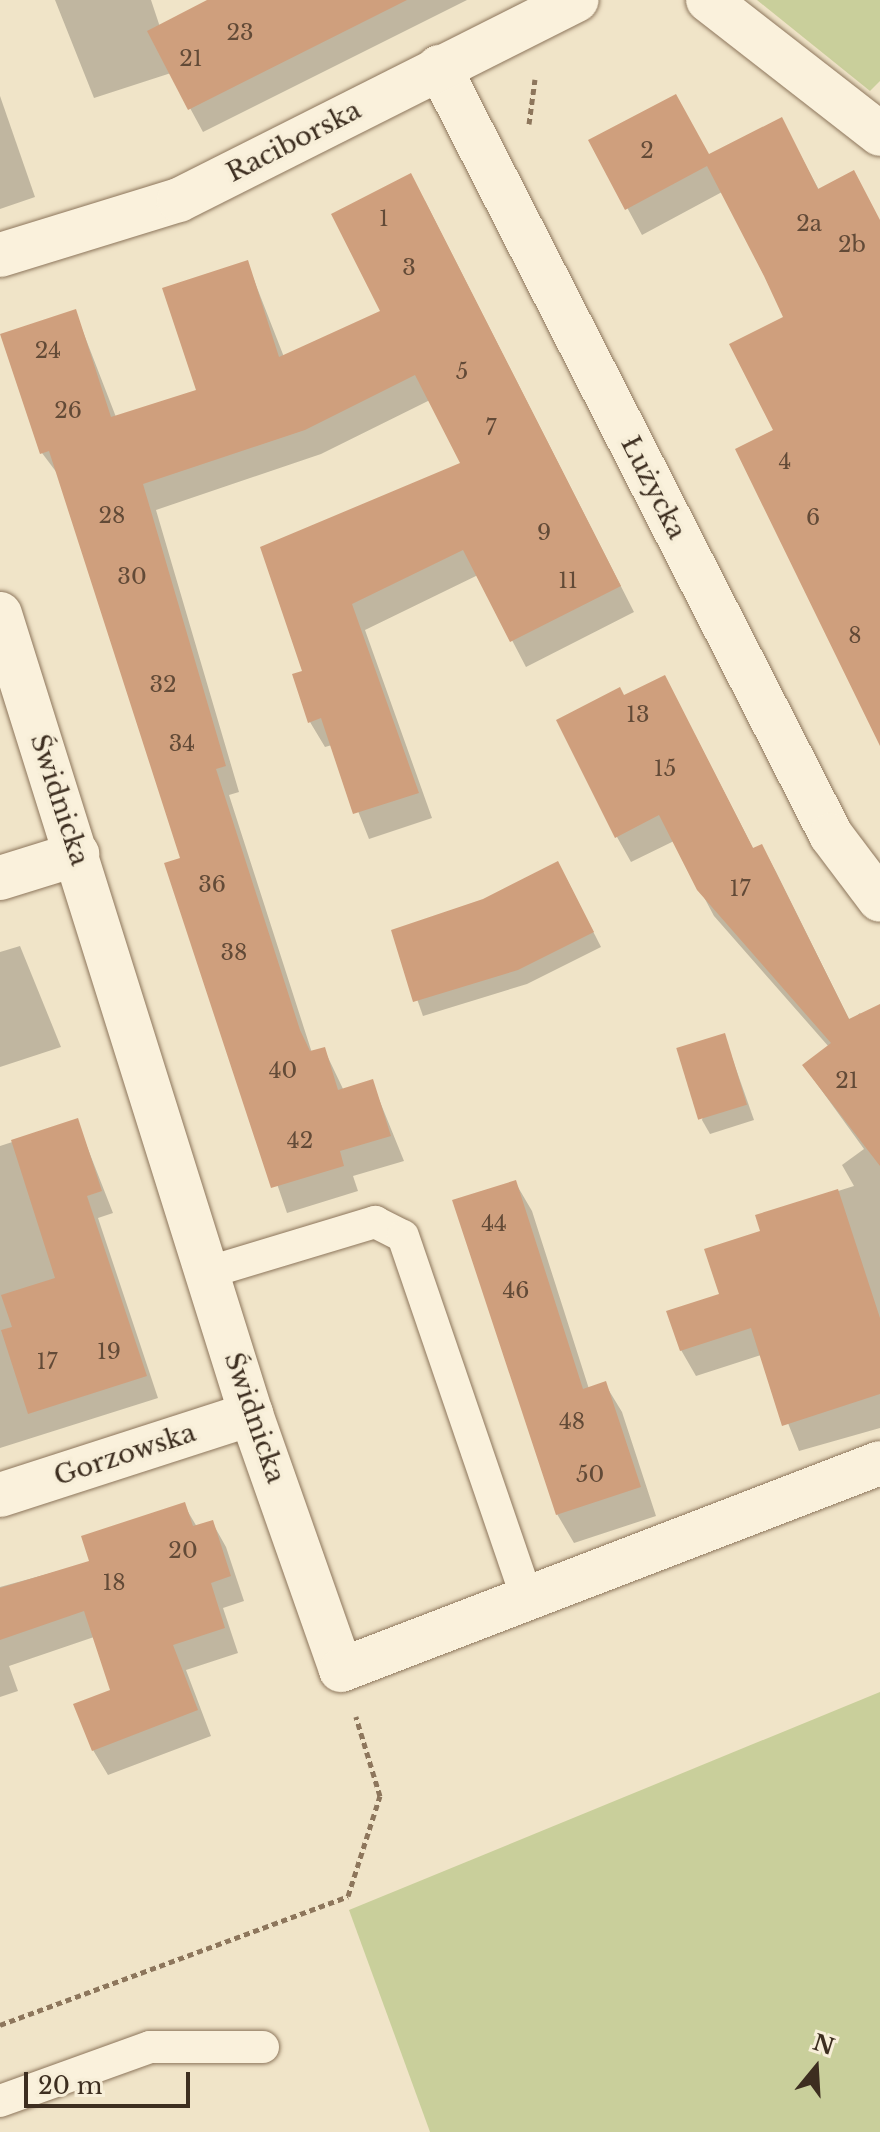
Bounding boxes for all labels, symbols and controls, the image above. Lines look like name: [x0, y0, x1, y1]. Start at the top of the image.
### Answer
house number: 23: [226, 20, 254, 46]
house number: 21: [179, 46, 203, 72]
street label: Raciborska: [222, 95, 366, 189]
house number: 2: [640, 138, 654, 164]
house number: 1: [379, 206, 389, 232]
house number: 2a: [796, 211, 822, 237]
house number: 2b: [838, 232, 866, 258]
house number: 3: [402, 255, 416, 281]
house number: 24: [35, 338, 61, 364]
house number: 5: [456, 359, 468, 385]
house number: 26: [54, 398, 82, 424]
house number: 7: [485, 415, 497, 441]
street label: Łużycka: [614, 431, 692, 545]
house number: 4: [779, 449, 791, 475]
house number: 28: [99, 503, 125, 529]
house number: 6: [806, 505, 820, 531]
house number: 9: [537, 520, 551, 546]
house number: 30: [117, 564, 147, 590]
house number: 11: [558, 568, 578, 594]
house number: 8: [848, 623, 862, 649]
house number: 32: [149, 672, 177, 698]
house number: 13: [626, 702, 650, 728]
street label: Świdnicka: [23, 730, 95, 870]
house number: 34: [169, 731, 195, 757]
house number: 15: [654, 756, 676, 782]
house number: 36: [198, 872, 226, 898]
house number: 17: [730, 876, 750, 902]
house number: 38: [221, 940, 247, 966]
house number: 40: [269, 1058, 297, 1084]
house number: 21: [835, 1068, 859, 1094]
house number: 42: [287, 1128, 313, 1154]
house number: 44: [481, 1211, 507, 1237]
house number: 46: [502, 1278, 530, 1304]
house number: 19: [97, 1339, 121, 1365]
house number: 17: [37, 1349, 57, 1375]
street label: Świdnicka: [217, 1349, 291, 1487]
house number: 48: [559, 1409, 585, 1435]
street label: Gorzowska: [50, 1417, 200, 1493]
house number: 50: [576, 1462, 604, 1488]
house number: 20: [168, 1538, 198, 1564]
house number: 18: [102, 1570, 126, 1596]
north arrow: [776, 2028, 856, 2108]
text: N: [810, 2029, 838, 2061]
scale bar: [28, 2056, 194, 2106]
text: 20 m: [38, 2071, 103, 2100]

